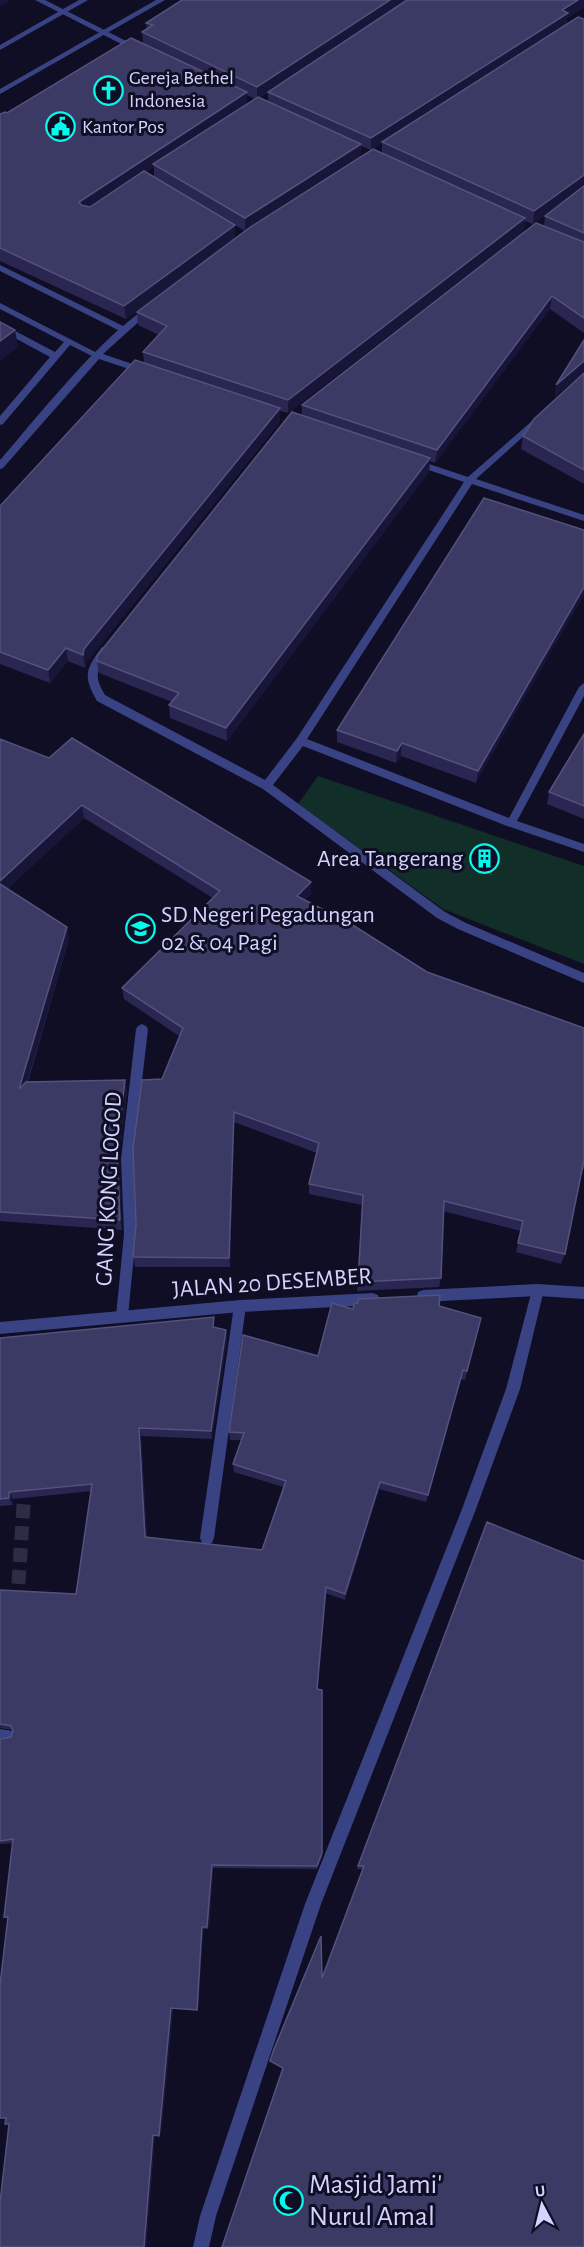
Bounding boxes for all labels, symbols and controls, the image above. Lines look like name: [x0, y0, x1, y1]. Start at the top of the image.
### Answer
place label: Gereja Bethel Indonesia: [129, 68, 234, 111]
church icon: Gereja Bethel Indonesia: [92, 74, 124, 106]
public building icon: Kantor Pos: [45, 111, 77, 143]
place label: Kantor Pos: [82, 117, 164, 137]
building icon: Area Tangerang: [468, 843, 500, 875]
place label: Area Tangerang: [317, 847, 463, 871]
place label: SD Negeri Pegadungan 02 & 04 Pagi: [161, 903, 375, 955]
school or university icon: SD Negeri Pegadungan 02 & 04 Pagi: [124, 913, 156, 945]
street label: GANG KONG LOGOD: [92, 1091, 126, 1287]
street label: JALAN 20 DESEMBER: [172, 1264, 372, 1302]
place label: Masjid Jami' Nurul Amal: [309, 2171, 442, 2231]
north arrow: [512, 2175, 572, 2235]
text: U: [534, 2183, 546, 2200]
mosque icon: Masjid Jami' Nurul Amal: [272, 2185, 304, 2217]

